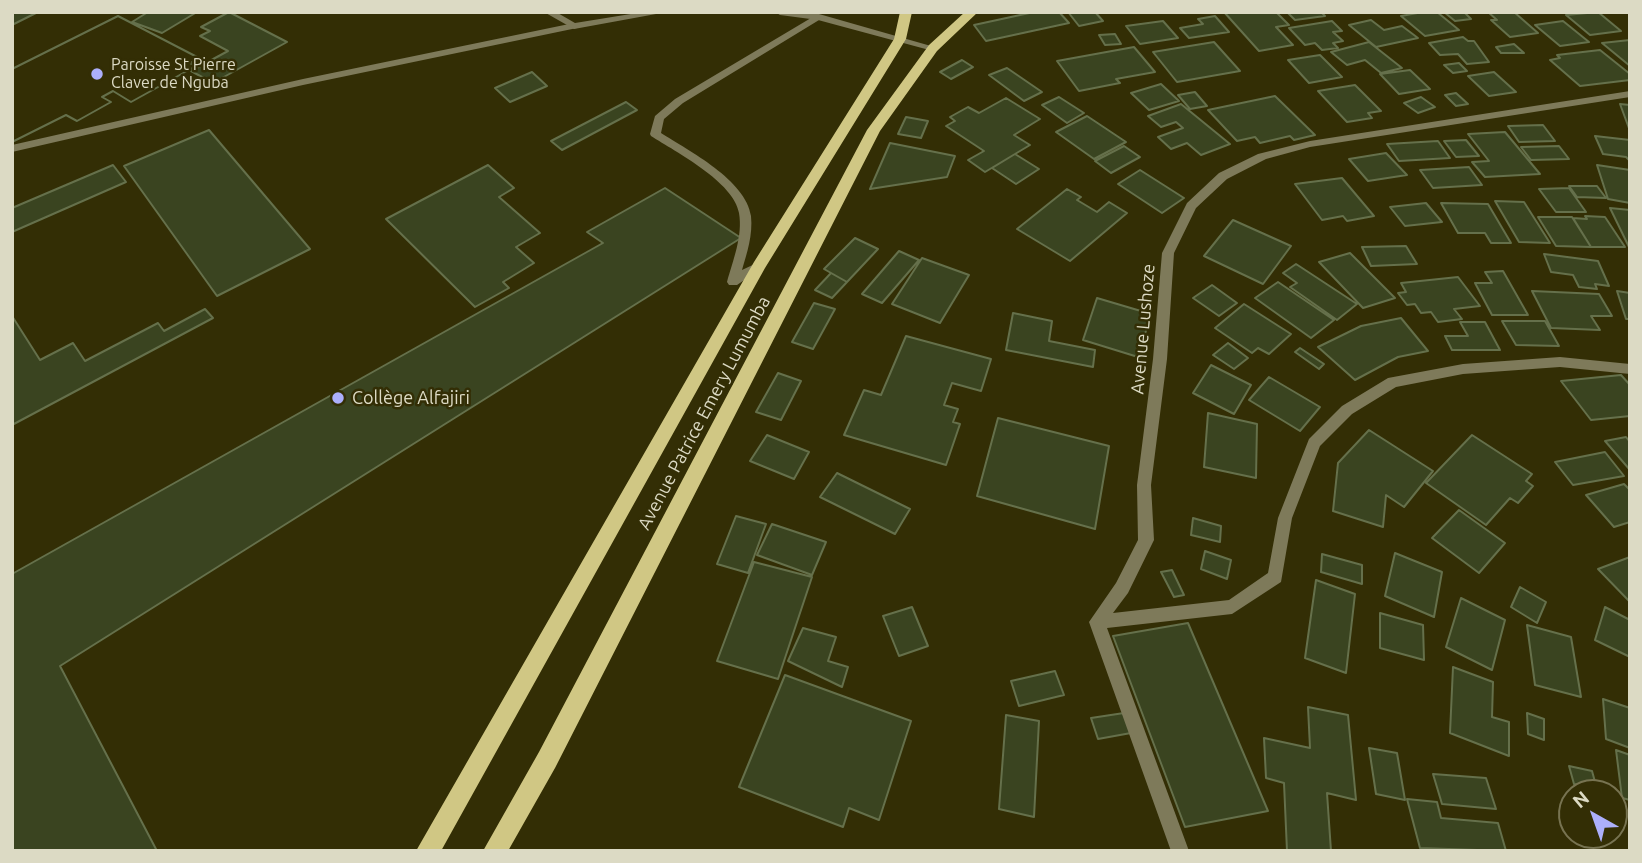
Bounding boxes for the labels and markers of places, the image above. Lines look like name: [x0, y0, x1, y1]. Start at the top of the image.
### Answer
place label: Paroisse St Pierre Claver de Nguba: [111, 55, 236, 93]
marker: Paroisse St Pierre Claver de Nguba: [89, 66, 105, 82]
place label: Collège Alfajiri: [352, 387, 470, 409]
marker: Collège Alfajiri: [330, 390, 346, 406]

